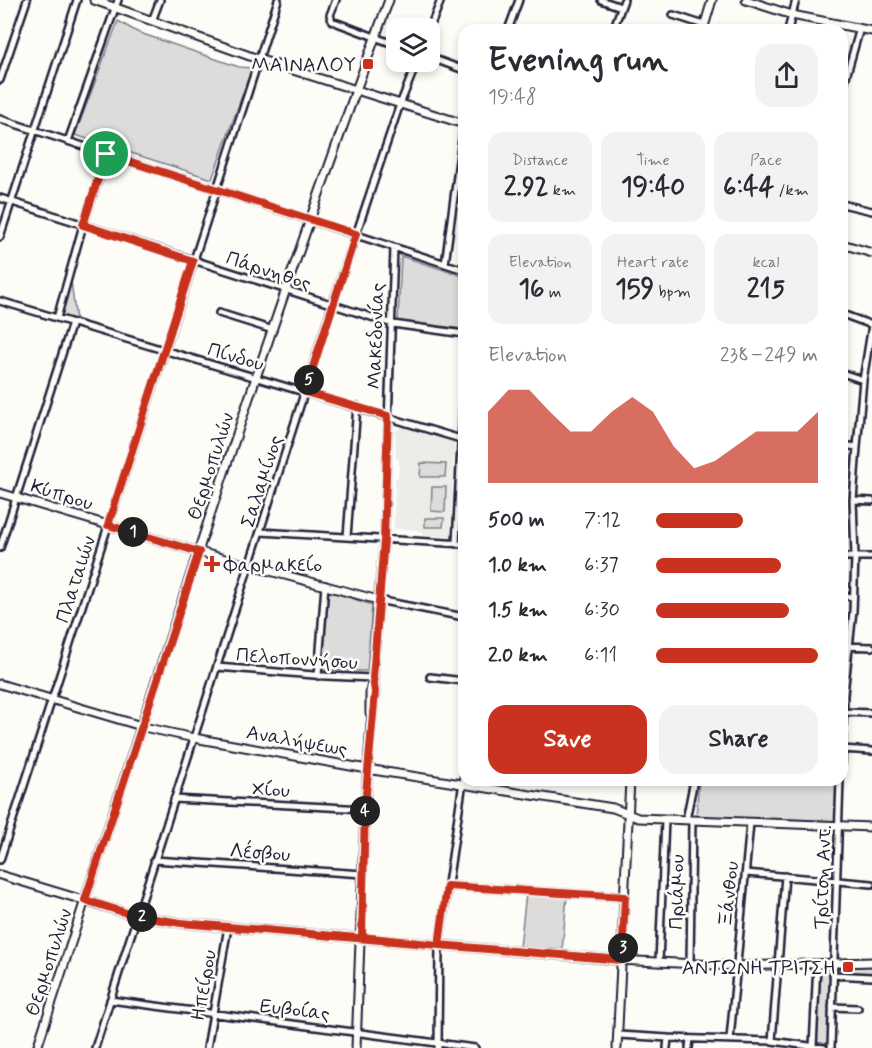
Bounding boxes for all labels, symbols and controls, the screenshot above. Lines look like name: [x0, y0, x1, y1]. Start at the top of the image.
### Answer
map controls: [386, 18, 440, 72]
button: layers: [386, 18, 440, 72]
text: Evening run: [488, 39, 668, 83]
button: share: [755, 44, 818, 107]
place label: ΜΑΙΝΑΛΟΥ: [251, 52, 356, 79]
marker: ΜΑΙΝΑΛΟΥ: [361, 57, 375, 71]
text: 19:48: [488, 84, 537, 111]
pin: [80, 128, 131, 179]
icon: arrive: [89, 137, 122, 170]
text: Distance: [512, 150, 568, 171]
text: Time: [636, 150, 670, 171]
text: Pace: [750, 150, 782, 171]
text: 2.92: [504, 171, 548, 205]
text: 19:40: [621, 171, 685, 205]
text: 6:44: [723, 171, 774, 205]
text: km: [548, 180, 576, 201]
text: /km: [774, 180, 809, 201]
street label: Πάρνηθος: [223, 245, 315, 298]
text: Elevation: [509, 252, 572, 273]
text: Heart rate: [617, 252, 689, 273]
text: kcal: [753, 252, 779, 273]
text: 16: [518, 273, 544, 307]
text: 159: [615, 273, 654, 307]
text: 215: [747, 273, 785, 307]
street label: Μακεδονίας: [361, 282, 392, 390]
text: m: [544, 282, 562, 303]
text: bpm: [654, 282, 691, 303]
street label: Πίνδου: [204, 337, 267, 378]
text: Elevation: [488, 342, 567, 369]
text: 238–249 m: [720, 342, 818, 369]
pin: 5: [294, 365, 324, 395]
text: 5: [304, 369, 314, 390]
street label: Θερμοπυλών: [181, 409, 242, 524]
street label: Σαλαμίνος: [235, 432, 290, 531]
street label: Κύπρου: [27, 473, 96, 518]
text: 500 m: [488, 507, 545, 534]
text: 7:12: [584, 507, 621, 534]
pin: 1: [118, 517, 148, 547]
text: 1: [129, 521, 137, 542]
street label: Πλαταιών: [50, 532, 103, 626]
place label: Φαρμακείο: [223, 552, 322, 579]
text: 1.0 km: [488, 552, 547, 579]
text: 6:37: [584, 552, 619, 579]
marker: Φαρμακείο: [205, 557, 219, 571]
text: 1.5 km: [488, 597, 548, 624]
text: 6:30: [584, 597, 620, 624]
street label: Πελοποννήσου: [235, 642, 359, 677]
text: 2.0 km: [488, 642, 548, 669]
text: 6:11: [584, 642, 617, 669]
button: Save: [488, 705, 647, 774]
button: Share: [659, 705, 818, 774]
street label: Αναλήψεως: [244, 719, 350, 764]
street label: Χίου: [251, 776, 291, 805]
pin: 4: [350, 796, 380, 826]
text: 4: [360, 800, 370, 821]
street label: Τρίτση Αντ.: [808, 824, 839, 930]
street label: Λέσβου: [229, 838, 291, 869]
street label: Πριάμου: [663, 854, 692, 930]
street label: Ξάνθου: [713, 860, 746, 929]
pin: 2: [127, 902, 157, 932]
street label: Θερμοπυλών: [19, 905, 80, 1020]
text: 2: [138, 906, 146, 927]
pin: 3: [608, 933, 638, 963]
text: 3: [619, 937, 627, 958]
street label: Ηπείρου: [185, 948, 224, 1023]
place label: ΑΝΤΩΝΗ ΤΡΙΤΣΗ: [682, 955, 836, 982]
marker: ΑΝΤΩΝΗ ΤΡΙΤΣΗ: [841, 960, 855, 974]
street label: Ευβοίας: [258, 993, 331, 1028]

